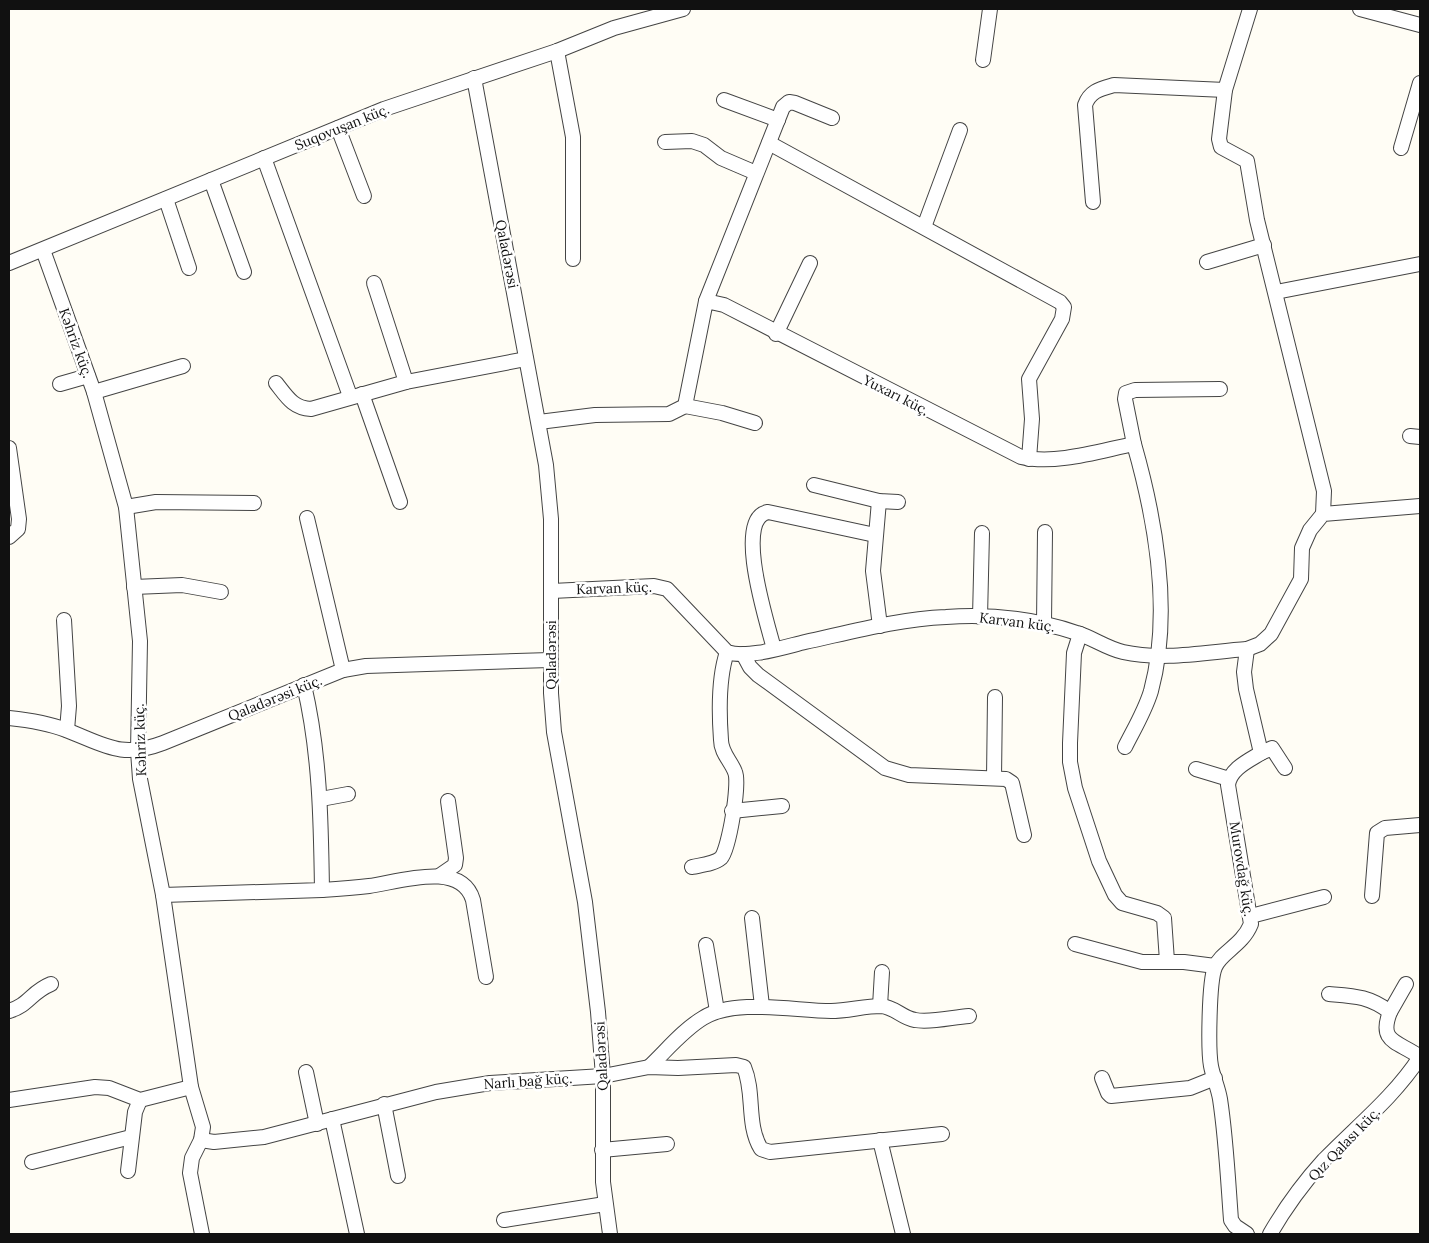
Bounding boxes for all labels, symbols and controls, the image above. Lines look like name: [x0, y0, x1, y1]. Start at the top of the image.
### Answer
street label: Suqovuşan küç.: [292, 100, 392, 154]
street label: Qaladərəsi: [492, 218, 522, 290]
street label: Kəhriz küç.: [55, 306, 97, 380]
street label: Yuxarı küç.: [859, 370, 932, 419]
street label: Karvan küç.: [576, 578, 652, 598]
street label: Karvan küç.: [978, 608, 1056, 636]
street label: Qaladərəsi: [542, 620, 560, 690]
street label: Qaladərəsi küç.: [225, 671, 325, 725]
street label: Kəhriz küç.: [130, 703, 150, 777]
street label: Murovdağ küç.: [1226, 820, 1258, 918]
street label: Qaladərəsi: [590, 1021, 612, 1091]
street label: Narlı bağ küç.: [483, 1069, 573, 1093]
street label: Qız Qalası küç.: [1304, 1103, 1384, 1185]

